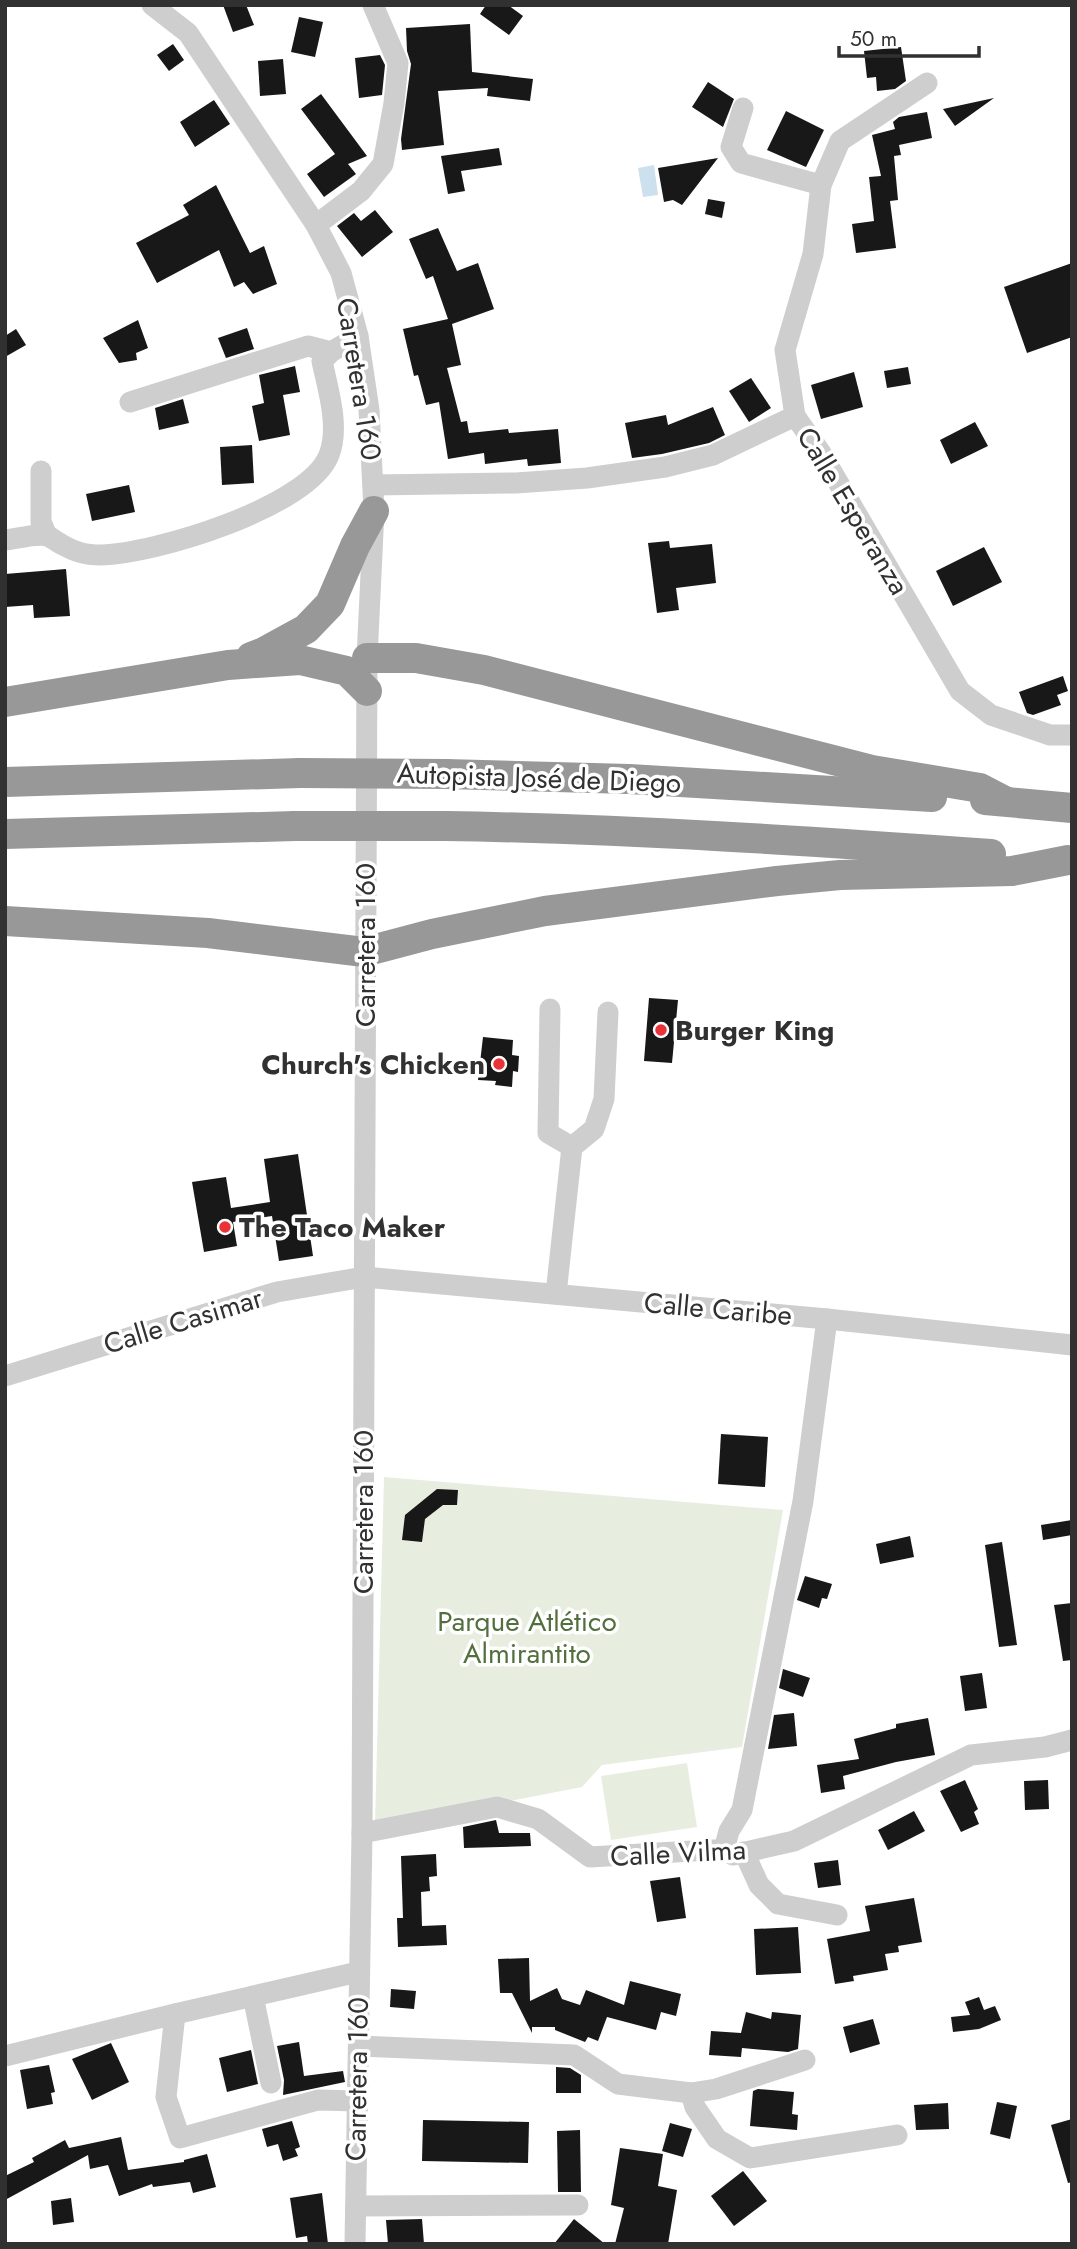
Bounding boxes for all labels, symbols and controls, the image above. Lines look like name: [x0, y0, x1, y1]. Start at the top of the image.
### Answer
scale bar: [839, 14, 979, 58]
text: 50 m: [850, 24, 897, 54]
street label: Carretera 160: [326, 295, 392, 463]
street label: Calle Esperanza: [787, 419, 919, 603]
street label: Autopista José de Diego: [396, 753, 682, 803]
street label: Carretera 160: [345, 863, 386, 1027]
place label: Burger King: [675, 1010, 834, 1051]
marker: Burger King: [653, 1022, 669, 1038]
place label: Church's Chicken: [261, 1044, 485, 1085]
marker: Church's Chicken: [491, 1056, 507, 1072]
place label: The Taco Maker: [239, 1207, 446, 1248]
marker: The Taco Maker: [217, 1219, 233, 1235]
street label: Calle Casimar: [98, 1277, 268, 1365]
street label: Calle Caribe: [642, 1282, 794, 1336]
street label: Carretera 160: [343, 1430, 384, 1594]
park label: Parque Atlético Almirantito: [437, 1601, 617, 1674]
street label: Calle Vilma: [609, 1829, 747, 1877]
street label: Carretera 160: [335, 1997, 379, 2161]

